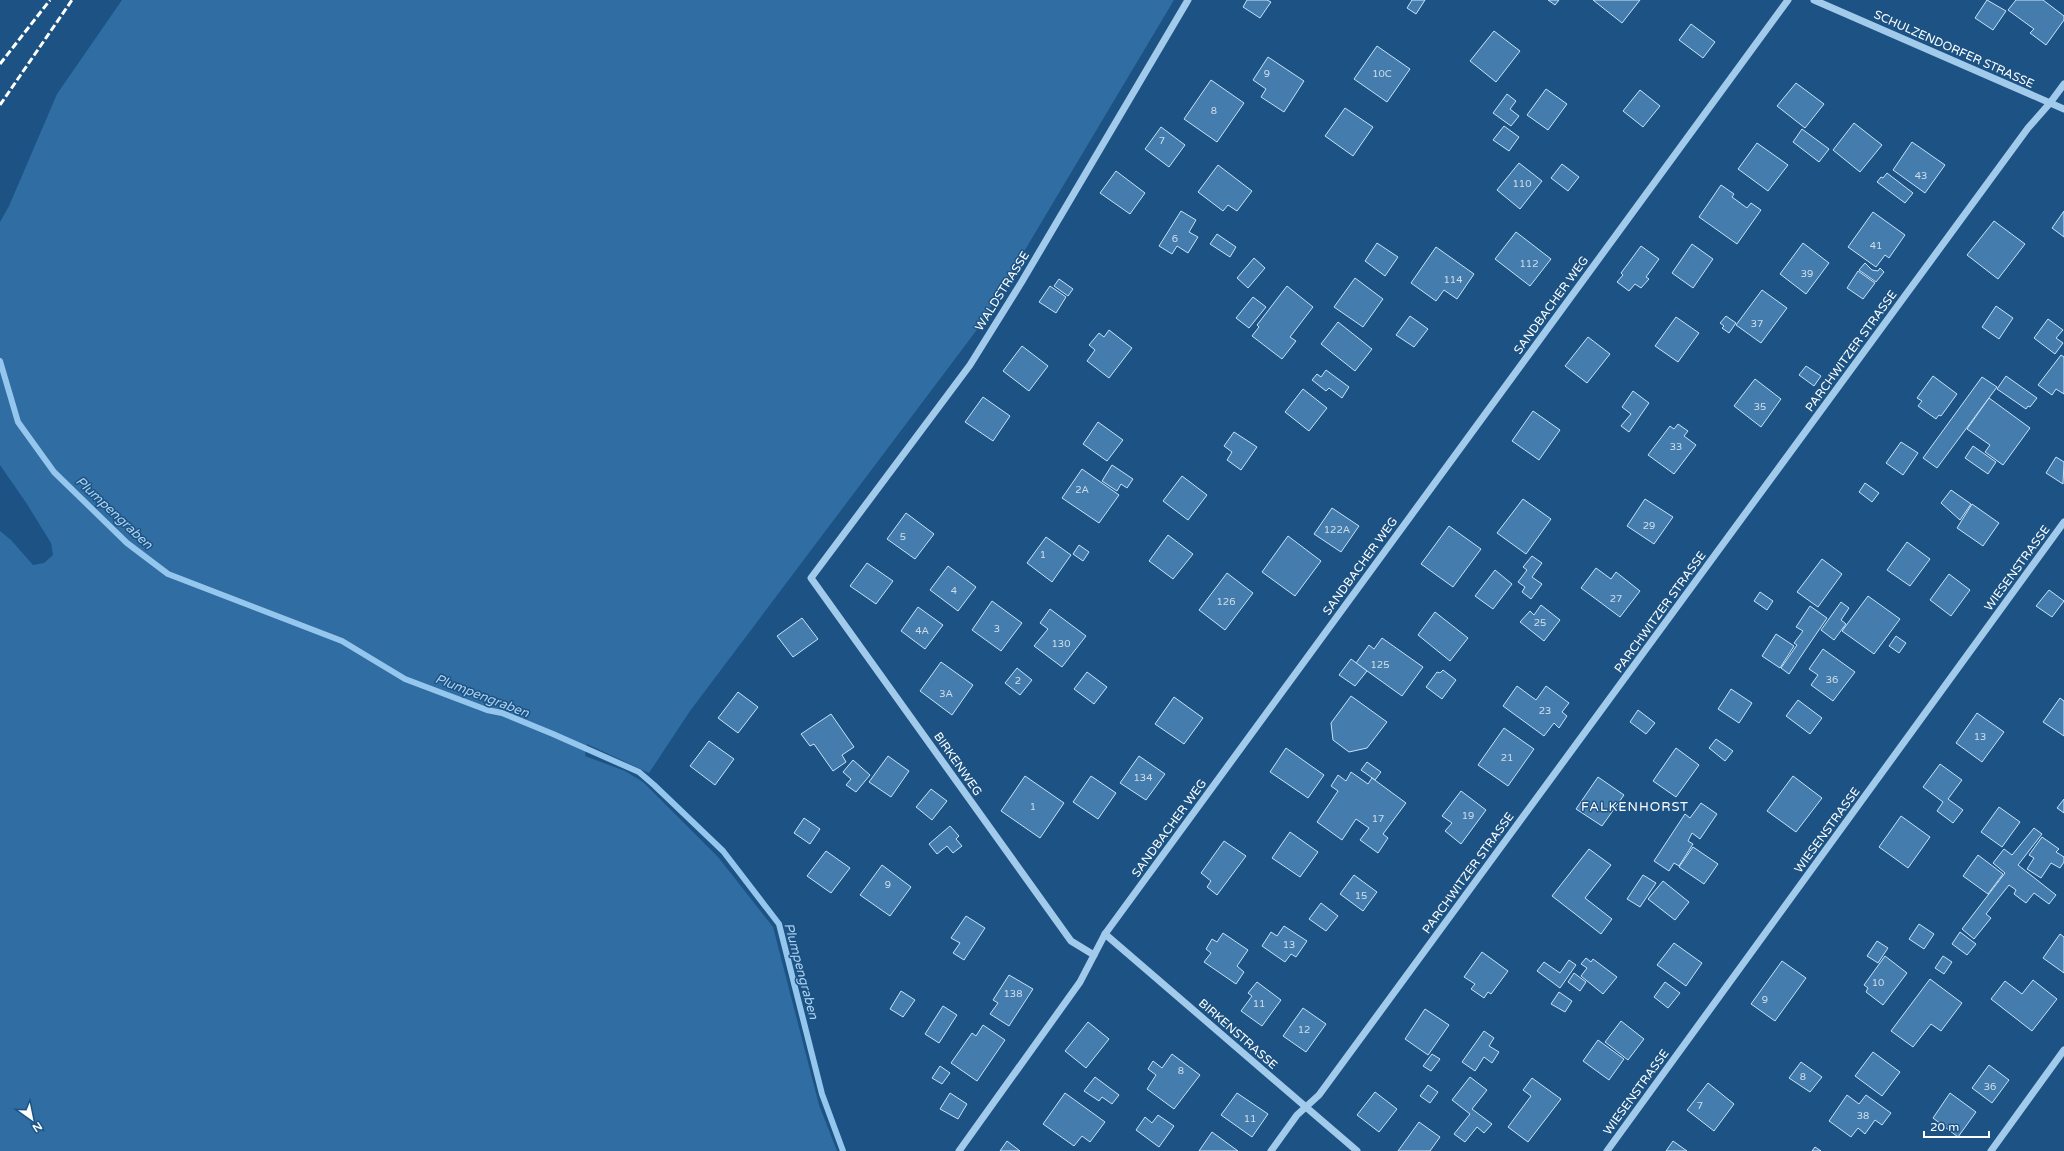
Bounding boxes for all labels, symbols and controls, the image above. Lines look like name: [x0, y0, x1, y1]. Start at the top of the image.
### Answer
street label: SCHULZENDORFER STRASSE: [1872, 7, 2037, 91]
house number: 9: [1264, 68, 1270, 80]
house number: 10C: [1372, 68, 1392, 80]
house number: 8: [1211, 105, 1217, 117]
house number: 7: [1159, 135, 1165, 147]
house number: 43: [1915, 170, 1927, 182]
house number: 110: [1513, 178, 1531, 190]
house number: 6: [1172, 233, 1178, 245]
house number: 41: [1870, 240, 1882, 252]
street label: WALDSTRASSE: [972, 248, 1032, 333]
street label: SANDBACHER WEG: [1511, 253, 1591, 357]
house number: 112: [1520, 258, 1538, 270]
house number: 39: [1801, 268, 1813, 280]
house number: 114: [1444, 274, 1462, 286]
street label: PARCHWITZER STRASSE: [1802, 287, 1900, 414]
house number: 37: [1751, 318, 1763, 330]
house number: 35: [1754, 401, 1766, 413]
house number: 33: [1670, 441, 1682, 453]
water label: Plumpengraben: [72, 473, 157, 553]
house number: 2A: [1075, 484, 1089, 496]
street label: SANDBACHER WEG: [1320, 514, 1400, 618]
house number: 29: [1643, 520, 1655, 532]
street label: WIESENSTRASSE: [1981, 522, 2053, 613]
house number: 122A: [1324, 524, 1350, 536]
house number: 5: [900, 531, 906, 543]
street label: PARCHWITZER STRASSE: [1611, 548, 1709, 675]
house number: 1: [1040, 549, 1046, 561]
house number: 4: [951, 585, 957, 597]
house number: 27: [1610, 593, 1622, 605]
house number: 126: [1217, 596, 1235, 608]
house number: 25: [1534, 617, 1546, 629]
house number: 3: [994, 623, 1000, 635]
house number: 4A: [915, 625, 929, 637]
house number: 130: [1052, 638, 1070, 650]
house number: 125: [1371, 659, 1389, 671]
water label: Plumpengraben: [433, 671, 532, 722]
house number: 36: [1826, 674, 1838, 686]
house number: 2: [1015, 675, 1021, 687]
house number: 3A: [939, 688, 953, 700]
house number: 23: [1539, 705, 1551, 717]
street label: BIRKENWEG: [931, 730, 985, 798]
house number: 13: [1974, 731, 1986, 743]
house number: 21: [1501, 752, 1513, 764]
house number: 134: [1134, 772, 1152, 784]
street label: SANDBACHER WEG: [1129, 776, 1209, 880]
street label: WIESENSTRASSE: [1791, 784, 1863, 875]
district label: FALKENHORST: [1581, 799, 1689, 815]
house number: 1: [1030, 801, 1036, 813]
street label: PARCHWITZER STRASSE: [1419, 809, 1517, 936]
house number: 19: [1462, 810, 1474, 822]
house number: 17: [1372, 813, 1384, 825]
house number: 9: [885, 879, 891, 891]
house number: 15: [1355, 890, 1367, 902]
water label: Plumpengraben: [780, 921, 822, 1022]
house number: 13: [1283, 939, 1295, 951]
house number: 10: [1872, 977, 1884, 989]
house number: 138: [1004, 988, 1022, 1000]
house number: 9: [1762, 994, 1768, 1006]
street label: BIRKENSTRASSE: [1196, 996, 1281, 1072]
house number: 11: [1253, 998, 1265, 1010]
house number: 12: [1298, 1024, 1310, 1036]
street label: WIESENSTRASSE: [1600, 1046, 1672, 1137]
house number: 8: [1178, 1065, 1184, 1077]
house number: 8: [1800, 1071, 1806, 1083]
house number: 36: [1984, 1081, 1996, 1093]
north arrow: [12, 1099, 52, 1139]
house number: 7: [1697, 1100, 1703, 1112]
house number: 38: [1857, 1110, 1869, 1122]
house number: 11: [1244, 1113, 1256, 1125]
scale bar: [1924, 1113, 1989, 1139]
text: N: [30, 1119, 44, 1135]
text: 20 m: [1930, 1120, 1959, 1134]

